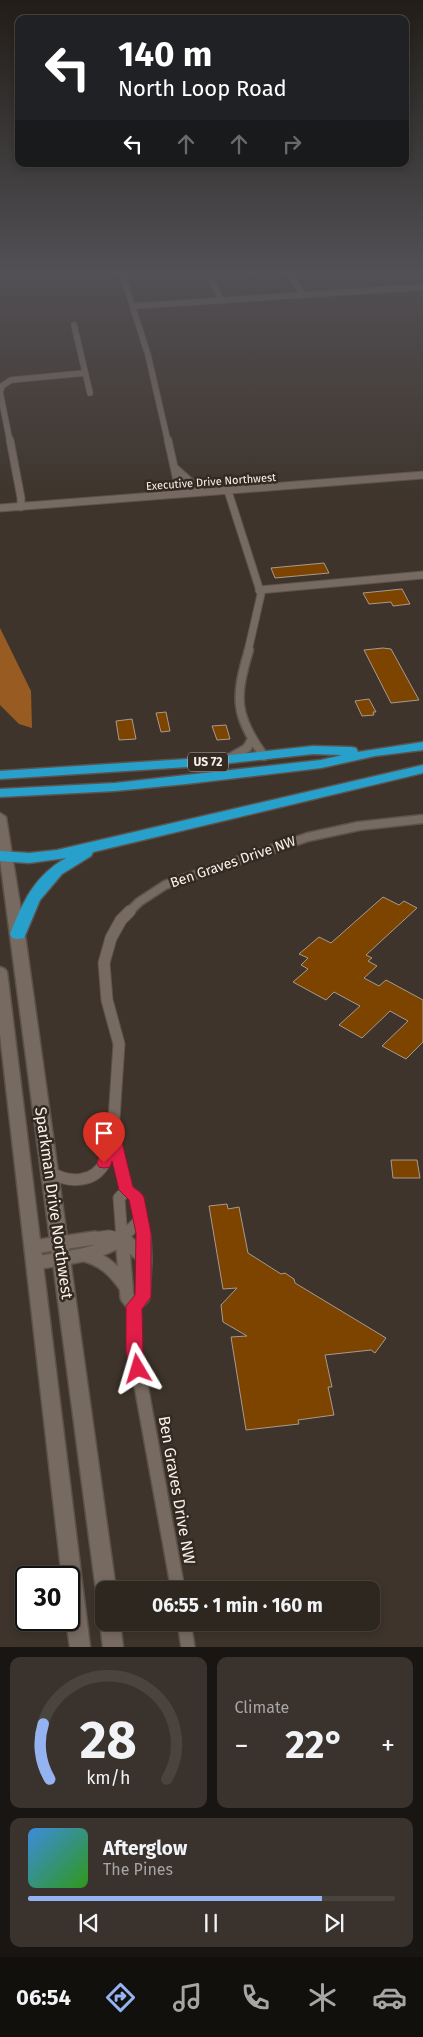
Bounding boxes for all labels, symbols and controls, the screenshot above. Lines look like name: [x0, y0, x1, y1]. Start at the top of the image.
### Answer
text: 140 m: [118, 33, 212, 75]
icon: left: [35, 35, 100, 100]
text: North Loop Road: [118, 75, 287, 102]
icon: left: [119, 130, 147, 158]
icon: ahead: [172, 130, 200, 158]
icon: ahead: [225, 130, 253, 158]
icon: right: [278, 130, 306, 158]
street label: Executive Drive Northwest: [146, 471, 276, 493]
road number: US 72: [188, 752, 228, 772]
street label: Ben Graves Drive NW: [168, 832, 298, 891]
street label: Sparkman Drive Northwest: [31, 1106, 77, 1301]
pin: [83, 1112, 125, 1163]
icon: arrive: [90, 1119, 118, 1147]
position arrow: [111, 1342, 163, 1394]
street label: Ben Graves Drive NW: [155, 1414, 199, 1566]
speed limit sign: 30: [15, 1566, 80, 1631]
text: 06:55 · 1 min · 160 m: [152, 1594, 323, 1617]
text: Climate: [235, 1698, 289, 1717]
text: 28: [80, 1709, 137, 1772]
text: 22°: [285, 1722, 344, 1768]
text: −: [235, 1729, 249, 1762]
text: +: [381, 1729, 395, 1762]
text: km/h: [86, 1767, 130, 1789]
text: Afterglow: [103, 1837, 187, 1860]
text: The Pines: [103, 1860, 173, 1879]
icon: previous: [75, 1909, 103, 1937]
icon: pause: [197, 1909, 225, 1937]
icon: next: [320, 1909, 348, 1937]
icon: directions: [103, 1980, 138, 2015]
icon: music: [170, 1980, 205, 2015]
icon: phone: [238, 1980, 273, 2015]
icon: climate: [305, 1980, 340, 2015]
icon: car: [372, 1980, 407, 2015]
text: 06:54: [16, 1984, 71, 2011]

